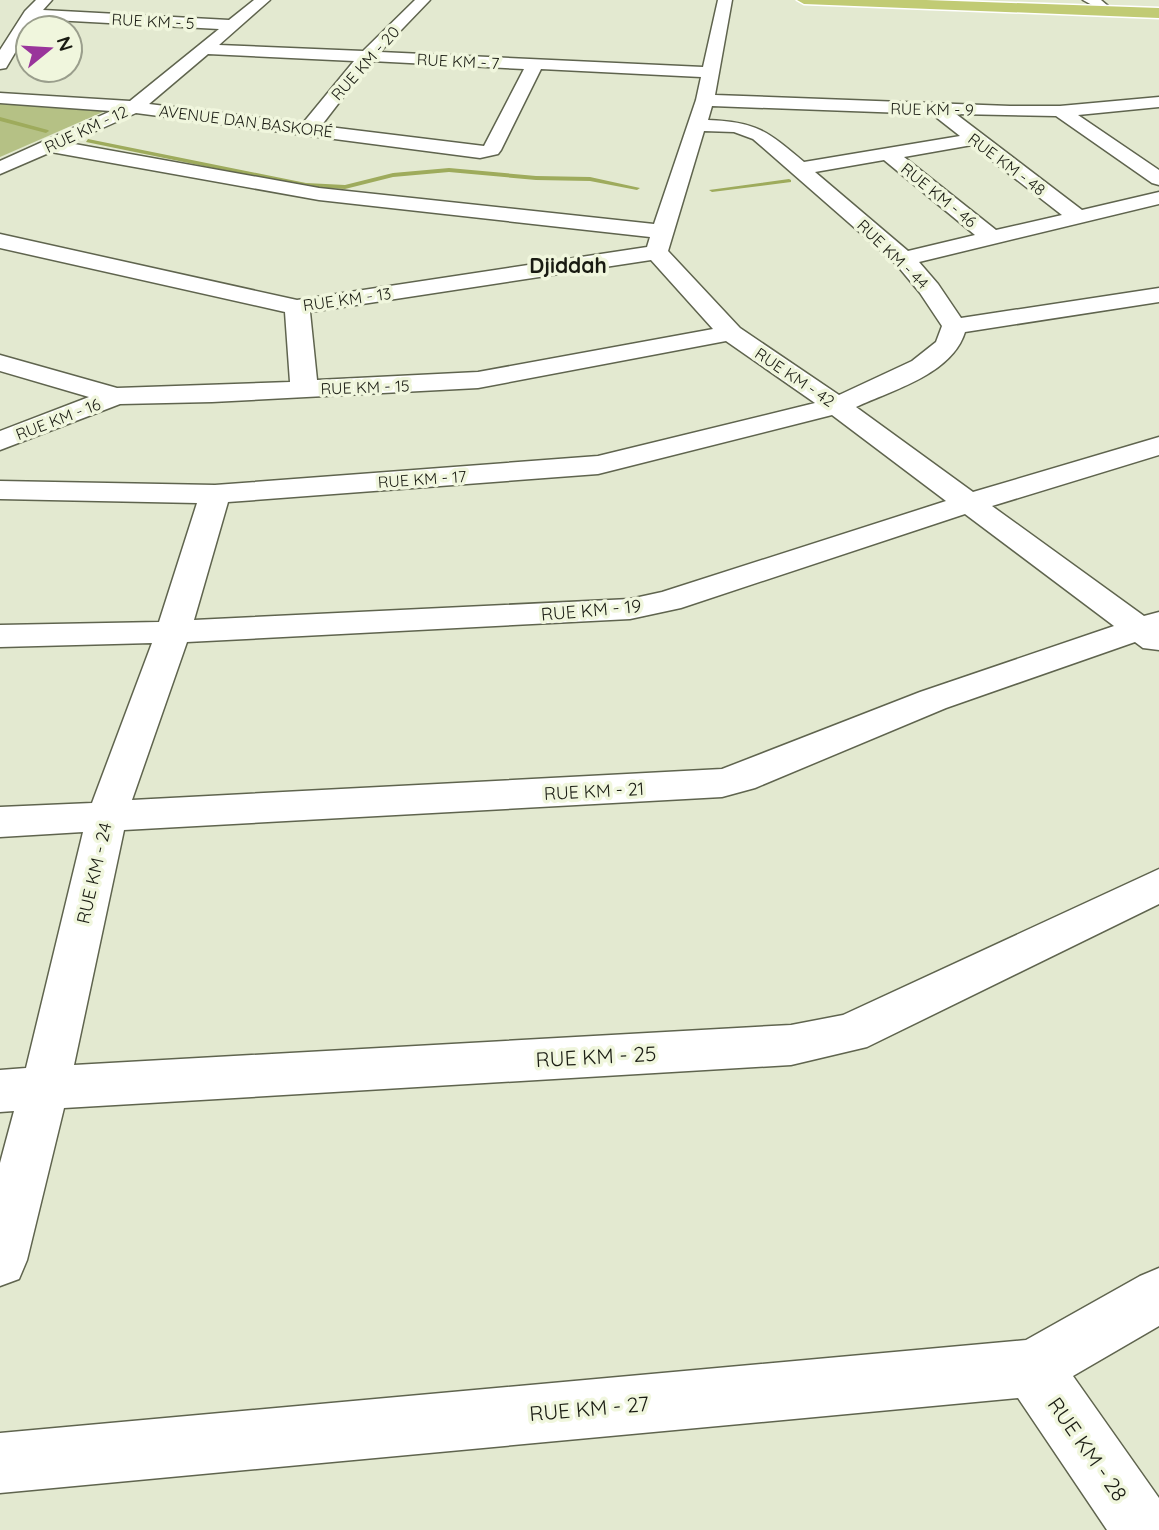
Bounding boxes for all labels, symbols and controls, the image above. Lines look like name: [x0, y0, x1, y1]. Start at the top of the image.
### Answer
street label: RUE KM - 5: [111, 9, 195, 33]
north arrow: [14, 14, 84, 84]
street label: RUE KM - 20: [326, 22, 404, 104]
text: N: [52, 33, 79, 54]
street label: RUE KM - 7: [416, 49, 500, 73]
street label: RUE KM - 9: [890, 98, 974, 120]
street label: AVENUE DAN BASKORÉ: [158, 100, 334, 142]
street label: RUE KM - 12: [41, 101, 131, 157]
street label: RUE KM - 48: [964, 128, 1050, 200]
street label: RUE KM - 46: [897, 158, 981, 232]
street label: RUE KM - 44: [853, 215, 933, 293]
district label: Djiddah: [529, 252, 607, 278]
street label: RUE KM - 13: [302, 283, 392, 315]
street label: RUE KM - 42: [751, 343, 839, 411]
street label: RUE KM - 15: [320, 375, 410, 399]
street label: RUE KM - 16: [13, 394, 104, 444]
street label: RUE KM - 17: [377, 466, 467, 492]
street label: RUE KM - 19: [540, 594, 642, 626]
street label: RUE KM - 21: [543, 777, 645, 805]
street label: RUE KM - 24: [71, 820, 117, 926]
street label: RUE KM - 25: [535, 1040, 657, 1072]
street label: RUE KM - 27: [528, 1390, 650, 1426]
street label: RUE KM - 28: [1043, 1392, 1133, 1506]

